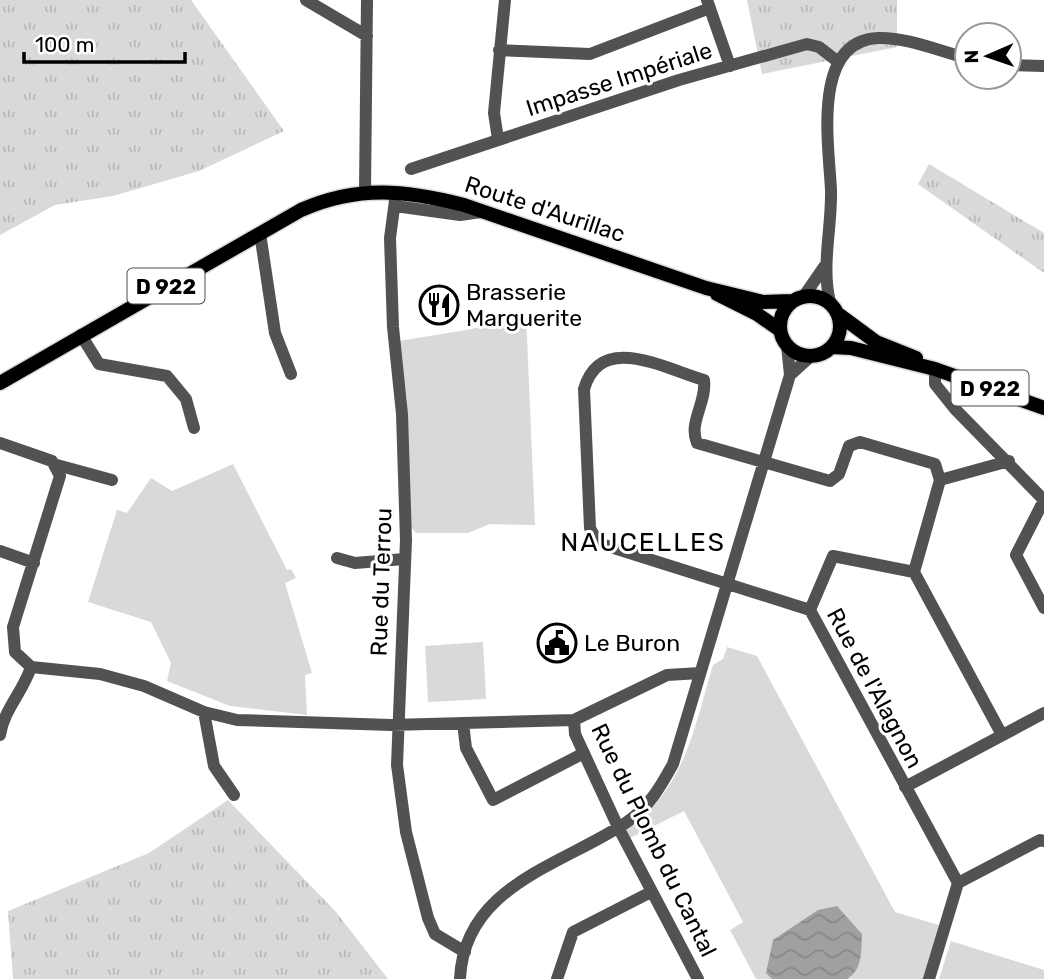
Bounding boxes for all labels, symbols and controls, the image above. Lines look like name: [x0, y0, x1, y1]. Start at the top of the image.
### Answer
scale bar: [24, 21, 186, 65]
north arrow: [953, 21, 1023, 91]
text: 100 m: [35, 32, 94, 57]
street label: Impasse Impériale: [522, 36, 716, 122]
text: N: [960, 49, 983, 64]
street label: Route d'Aurillac: [461, 170, 629, 248]
road number: D 922: [128, 268, 204, 304]
place label: Brasserie Marguerite: [466, 278, 582, 332]
restaurant icon: Brasserie Marguerite: [418, 284, 460, 326]
road number: D 922: [951, 370, 1028, 406]
street label: Rue du Terrou: [364, 507, 398, 657]
district label: NAUCELLES: [560, 527, 726, 558]
street label: Rue de l'Alagnon: [821, 603, 929, 773]
public building icon: Le Buron: [536, 622, 578, 664]
place label: Le Buron: [584, 629, 680, 657]
street label: Rue du Plomb du Cantal: [585, 719, 723, 961]

